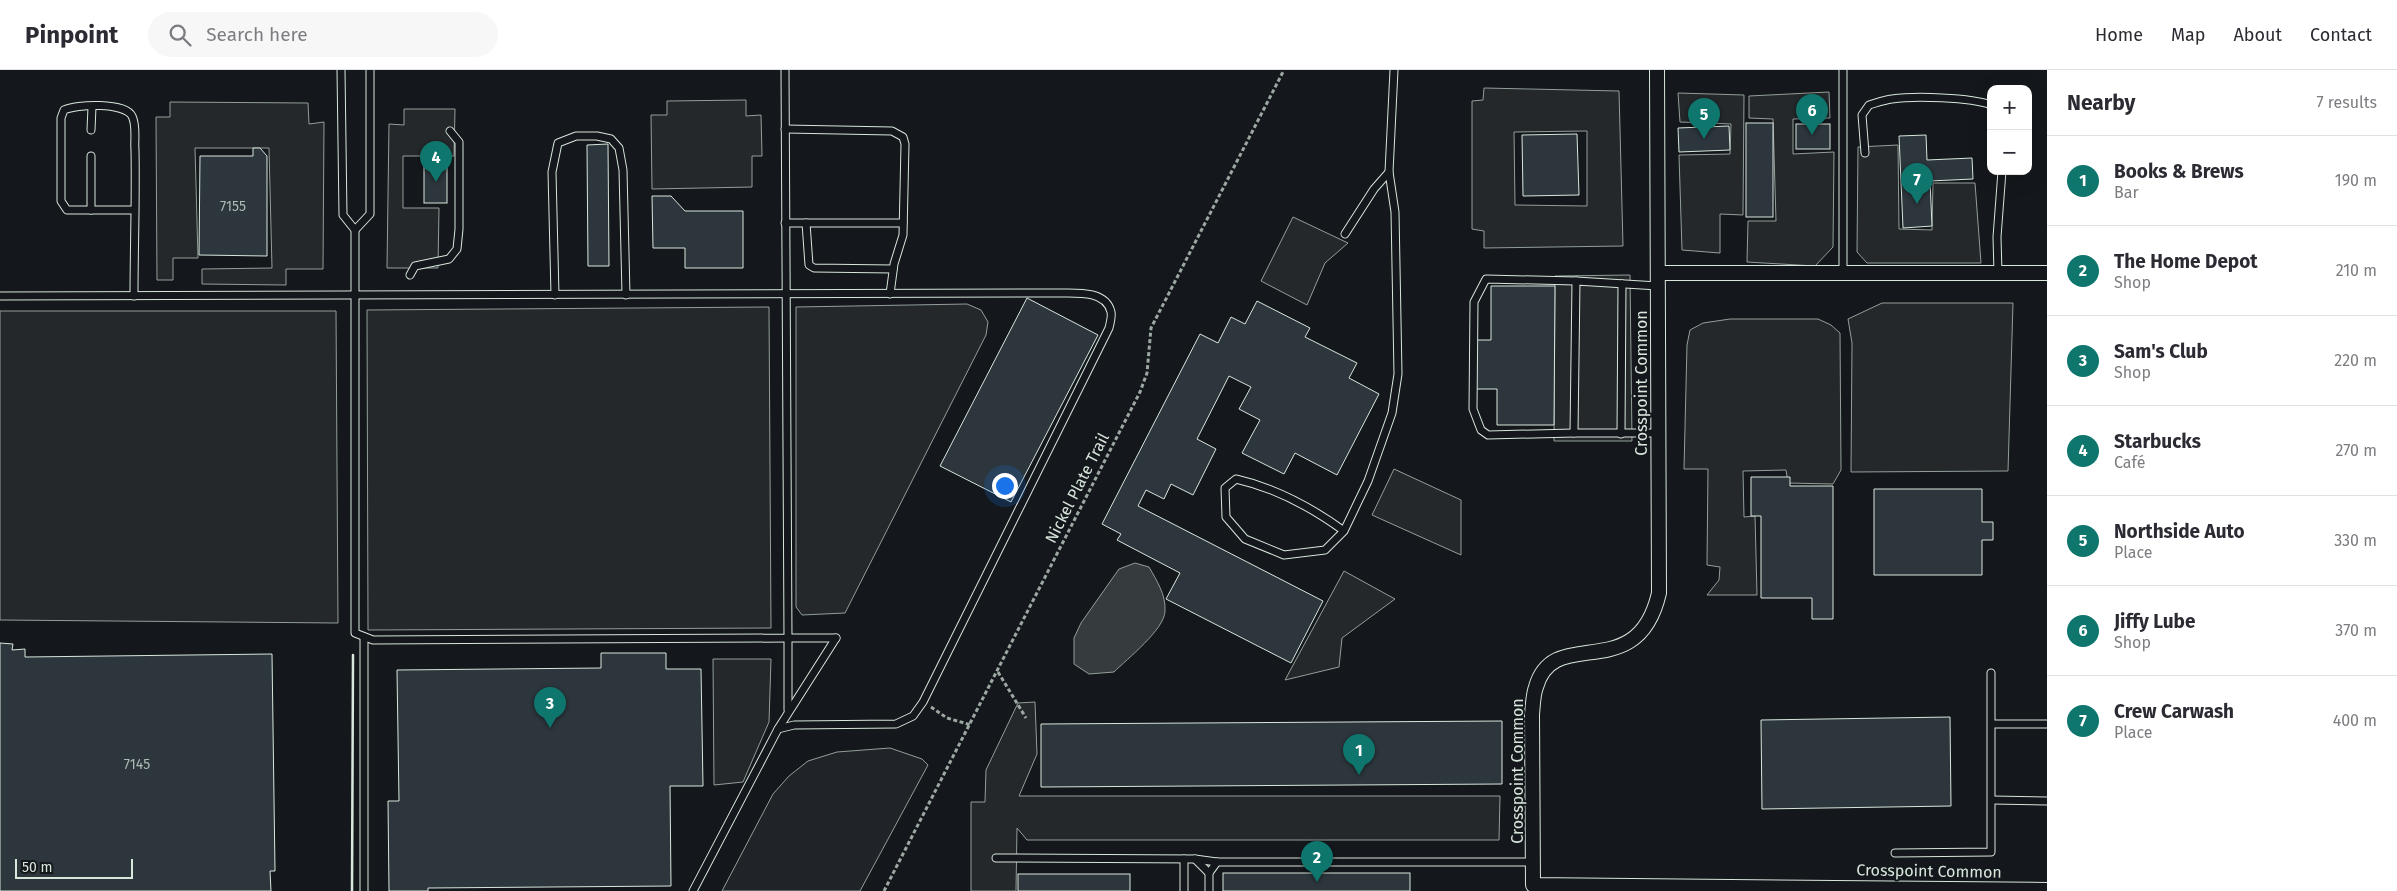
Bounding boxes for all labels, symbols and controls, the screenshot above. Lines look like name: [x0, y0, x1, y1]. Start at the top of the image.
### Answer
search box: [148, 12, 498, 57]
text: Pinpoint: [25, 21, 118, 49]
icon: search: [166, 21, 194, 49]
text: Search here: [206, 23, 308, 46]
text: Home: [2095, 24, 2143, 46]
text: Map: [2171, 24, 2205, 46]
text: About: [2233, 24, 2282, 46]
text: Contact: [2310, 24, 2372, 46]
map controls: [1987, 85, 2032, 175]
button: +: [1987, 85, 2032, 130]
text: Nearby: [2067, 90, 2135, 116]
text: 7 results: [2317, 93, 2377, 112]
pin: 6: [1796, 94, 1828, 135]
pin: 5: [1688, 98, 1720, 139]
button: −: [1987, 130, 2032, 175]
pin: 4: [420, 141, 452, 182]
text: Books & Brews: [2114, 160, 2244, 183]
pin: 7: [1901, 163, 1933, 204]
text: 1: [2079, 171, 2087, 190]
text: 190 m: [2335, 171, 2377, 190]
text: Bar: [2114, 183, 2139, 202]
house number: 7155: [220, 198, 246, 215]
text: The Home Depot: [2114, 250, 2258, 273]
text: 2: [2079, 261, 2087, 280]
text: 210 m: [2336, 261, 2377, 280]
text: Shop: [2114, 273, 2151, 292]
street label: Crosspoint Common: [1632, 310, 1651, 456]
text: Sam's Club: [2114, 340, 2208, 363]
text: 3: [2079, 351, 2087, 370]
text: 220 m: [2334, 351, 2377, 370]
text: Shop: [2114, 363, 2151, 382]
street label: Nickel Plate Trail: [1041, 429, 1113, 546]
text: Starbucks: [2114, 430, 2201, 453]
text: 4: [2078, 441, 2088, 460]
text: 270 m: [2335, 441, 2377, 460]
text: Café: [2114, 453, 2145, 472]
your location: [992, 473, 1018, 499]
text: Northside Auto: [2114, 520, 2245, 543]
text: 5: [2079, 531, 2087, 550]
text: 330 m: [2334, 531, 2377, 550]
text: Place: [2114, 543, 2153, 562]
text: Jiffy Lube: [2114, 610, 2195, 633]
text: 6: [2078, 621, 2088, 640]
text: 370 m: [2335, 621, 2377, 640]
text: Shop: [2114, 633, 2151, 652]
pin: 3: [534, 687, 566, 728]
street label: Crosspoint Common: [1508, 698, 1527, 844]
text: Crew Carwash: [2114, 700, 2234, 723]
text: 7: [2079, 711, 2087, 730]
text: 400 m: [2333, 711, 2377, 730]
text: Place: [2114, 723, 2153, 742]
pin: 1: [1343, 734, 1375, 775]
house number: 7145: [124, 756, 150, 773]
pin: 2: [1301, 841, 1333, 882]
scale bar: [15, 856, 132, 879]
text: 50 m: [22, 859, 53, 876]
street label: Crosspoint Common: [1856, 860, 2002, 882]

